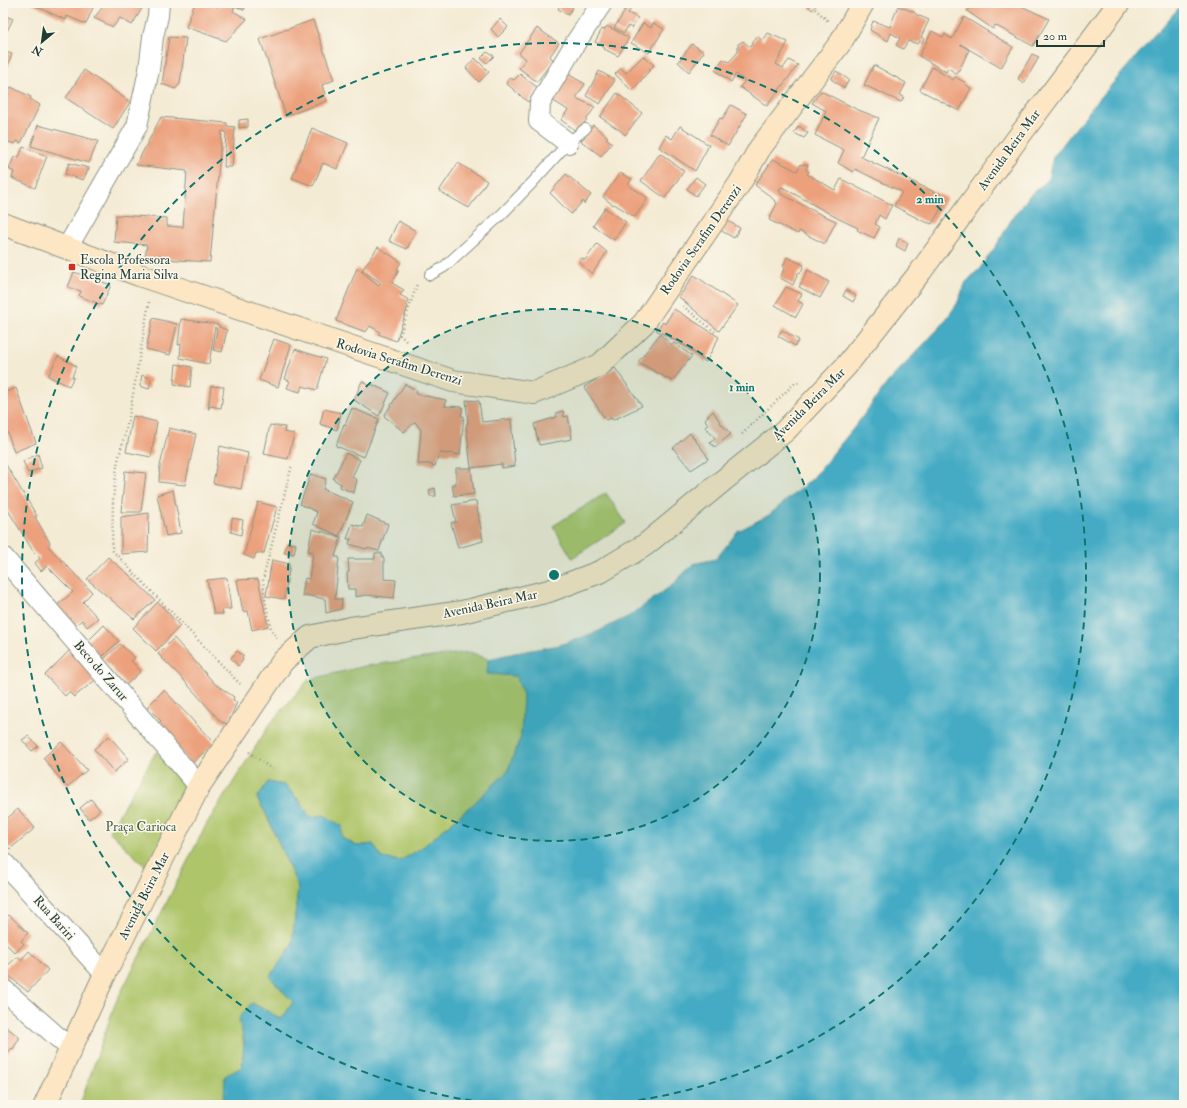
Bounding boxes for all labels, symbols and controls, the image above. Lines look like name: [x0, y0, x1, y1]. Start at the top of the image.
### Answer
north arrow: [22, 22, 62, 62]
scale bar: [1037, 22, 1104, 48]
text: 20 m: [1043, 29, 1068, 44]
text: N: [29, 42, 46, 59]
street label: Avenida Beira Mar: [974, 106, 1044, 195]
street label: Rodovia Serafim Derenzi: [657, 181, 745, 298]
text: 2 min: [916, 192, 944, 207]
place label: Escola Professora Regina Maria Silva: [80, 252, 179, 283]
marker: Escola Professora Regina Maria Silva: [67, 262, 77, 272]
street label: Rodovia Serafim Derenzi: [334, 335, 464, 389]
street label: Avenida Beira Mar: [769, 364, 849, 444]
text: 1 min: [729, 380, 756, 395]
centre of rings: [547, 568, 561, 582]
street label: Avenida Beira Mar: [440, 586, 539, 622]
street label: Beco do Zarur: [70, 637, 132, 705]
park label: Praça Carioca: [106, 819, 177, 835]
street label: Avenida Beira Mar: [115, 849, 173, 944]
street label: Rua Bariri: [30, 892, 79, 944]

